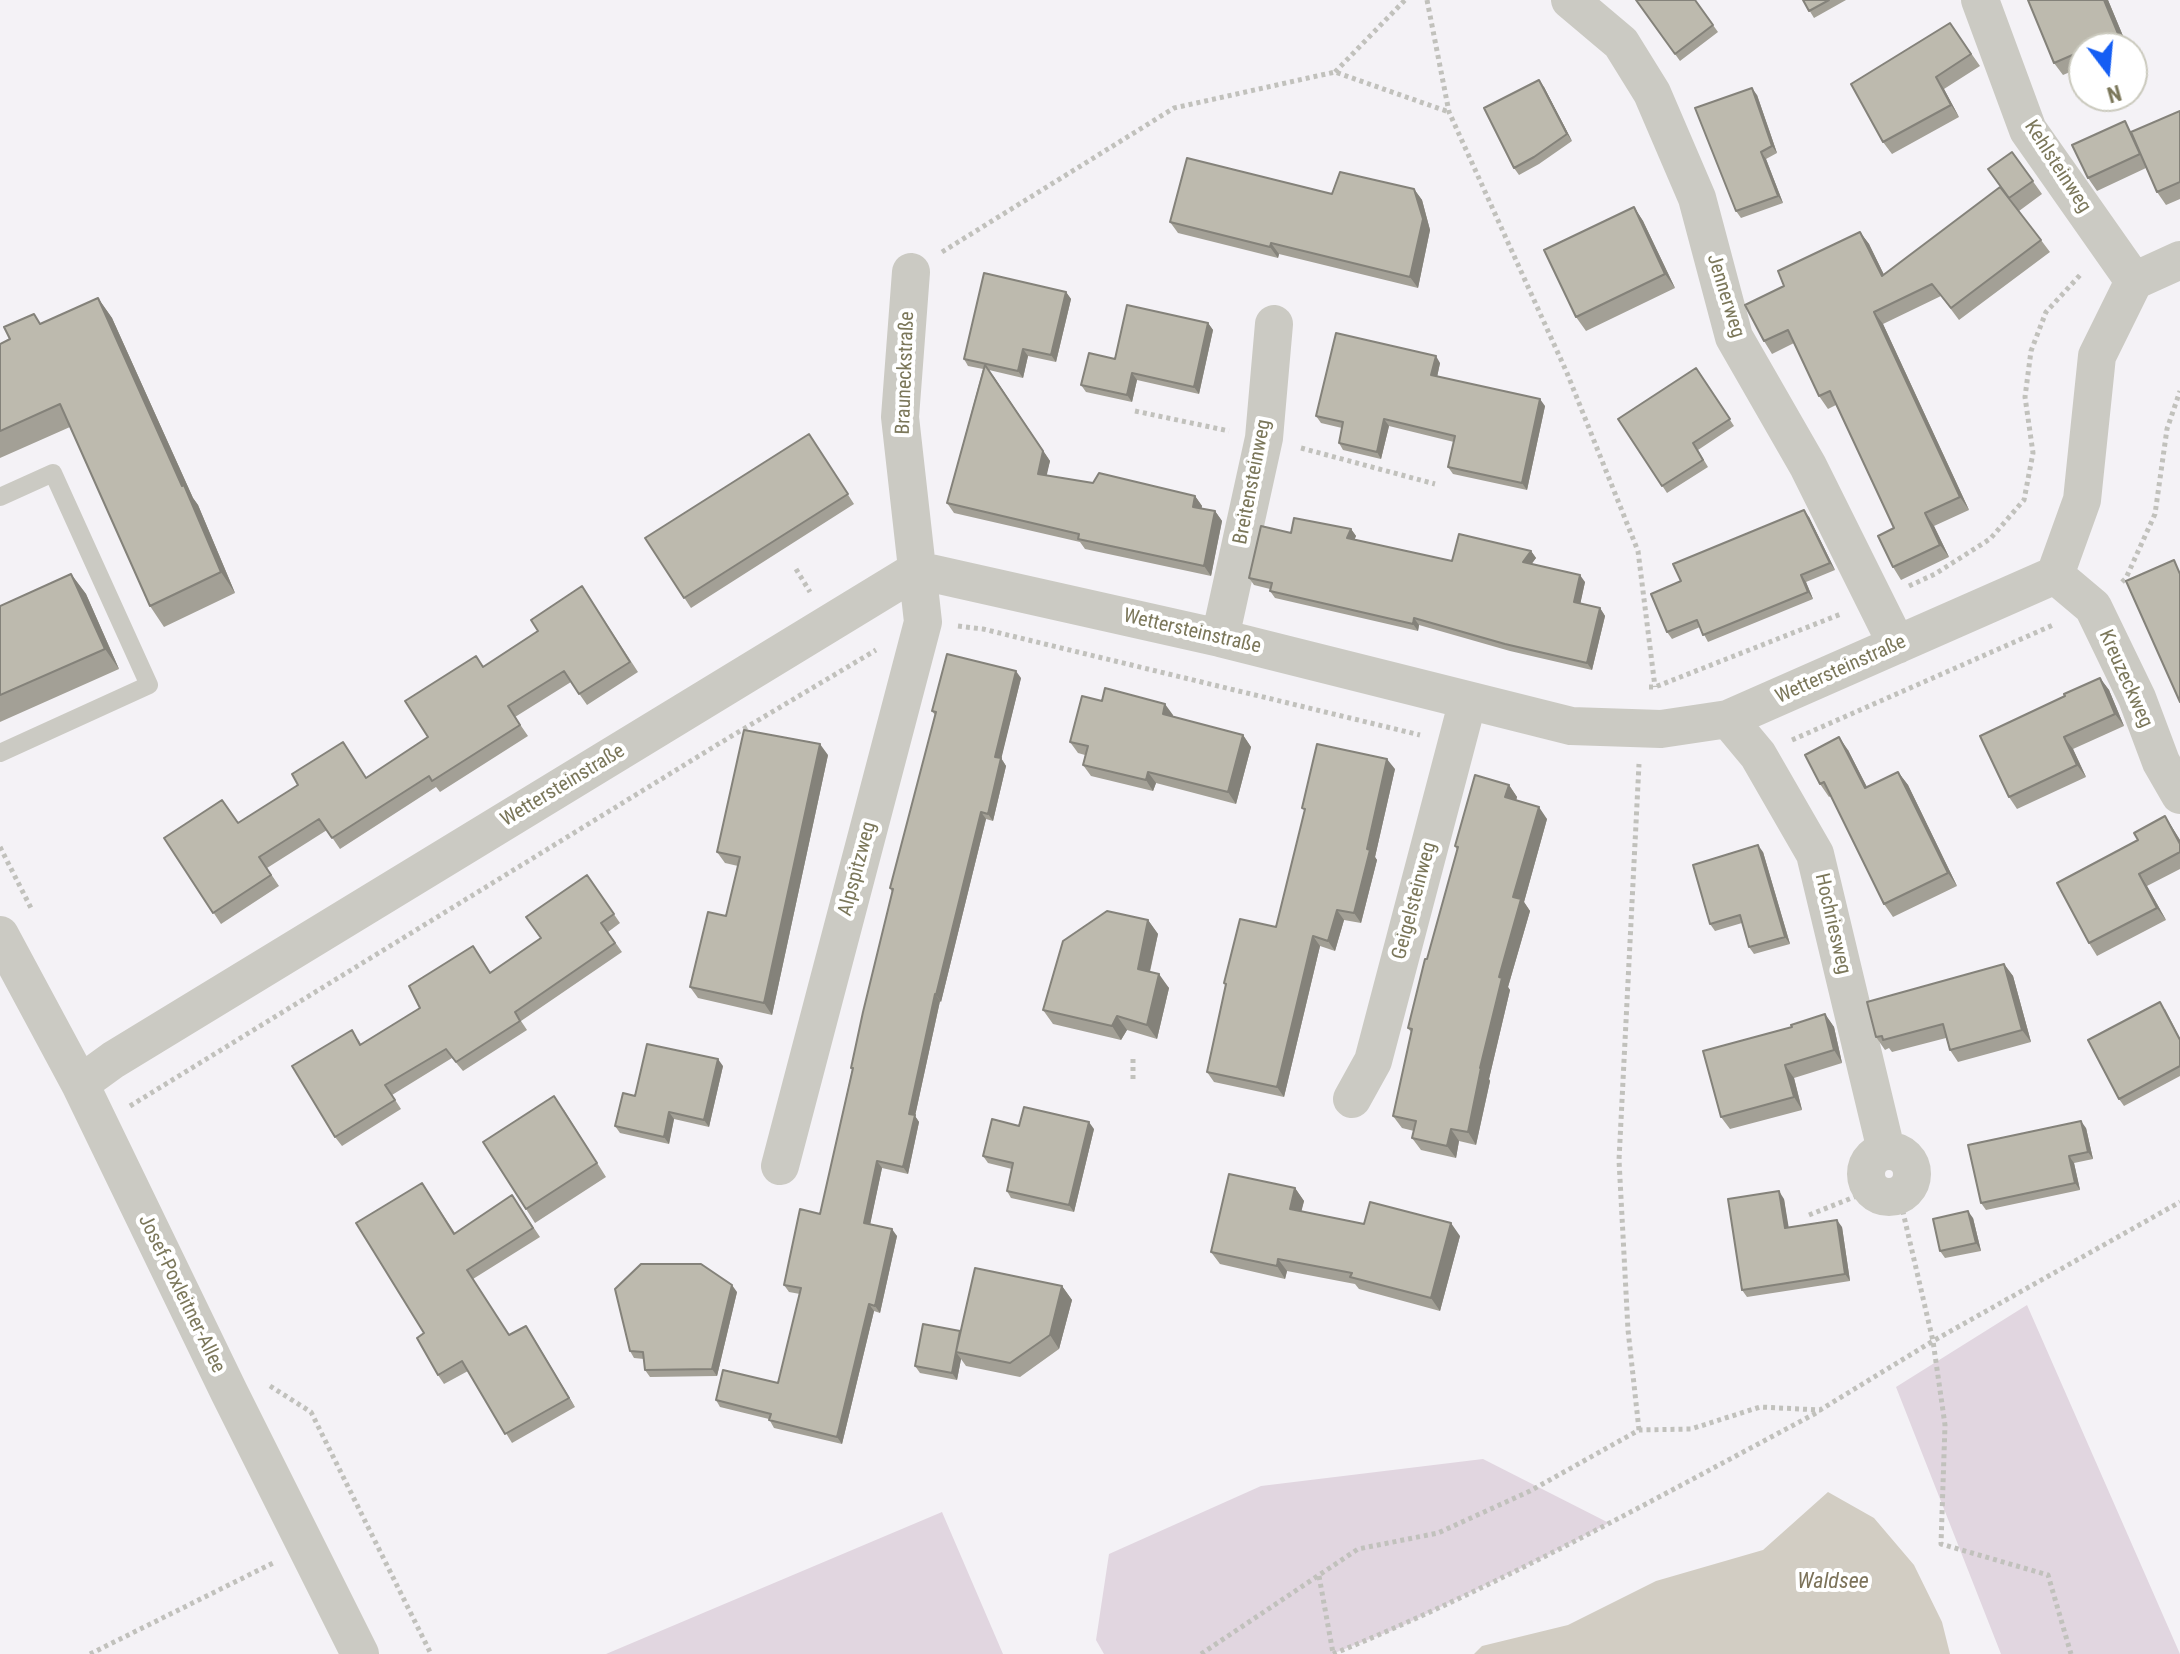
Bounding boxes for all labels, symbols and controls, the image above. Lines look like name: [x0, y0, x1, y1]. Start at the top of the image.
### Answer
north arrow: [2068, 32, 2148, 112]
text: N: [2104, 80, 2124, 108]
street label: Kehlsteinweg: [2018, 116, 2096, 218]
street label: Jennerweg: [1701, 251, 1749, 341]
street label: Brauneckstraße: [892, 311, 920, 435]
street label: Breitensteinweg: [1229, 418, 1277, 546]
street label: Wettersteinstraße: [1121, 605, 1263, 659]
street label: Kreuzeckweg: [2093, 626, 2157, 732]
street label: Wettersteinstraße: [1772, 630, 1910, 710]
street label: Wettersteinstraße: [497, 740, 629, 832]
street label: Alpspitzweg: [834, 819, 882, 919]
street label: Geigelsteinweg: [1388, 840, 1442, 962]
street label: Hochriesweg: [1809, 871, 1855, 977]
street label: Josef-Poxleitner-Allee: [132, 1211, 230, 1377]
water label: Waldsee: [1797, 1569, 1869, 1595]

